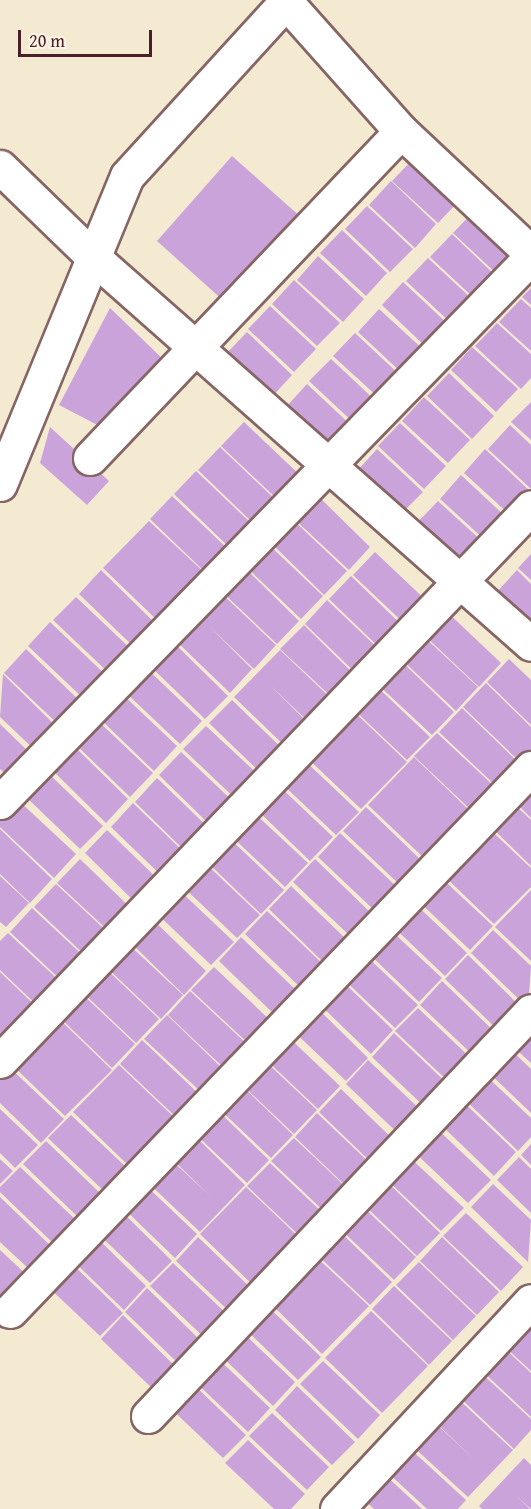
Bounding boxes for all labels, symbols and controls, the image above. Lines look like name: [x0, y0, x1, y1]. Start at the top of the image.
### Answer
scale bar: [21, 18, 154, 56]
text: 20 m: [29, 27, 65, 54]

